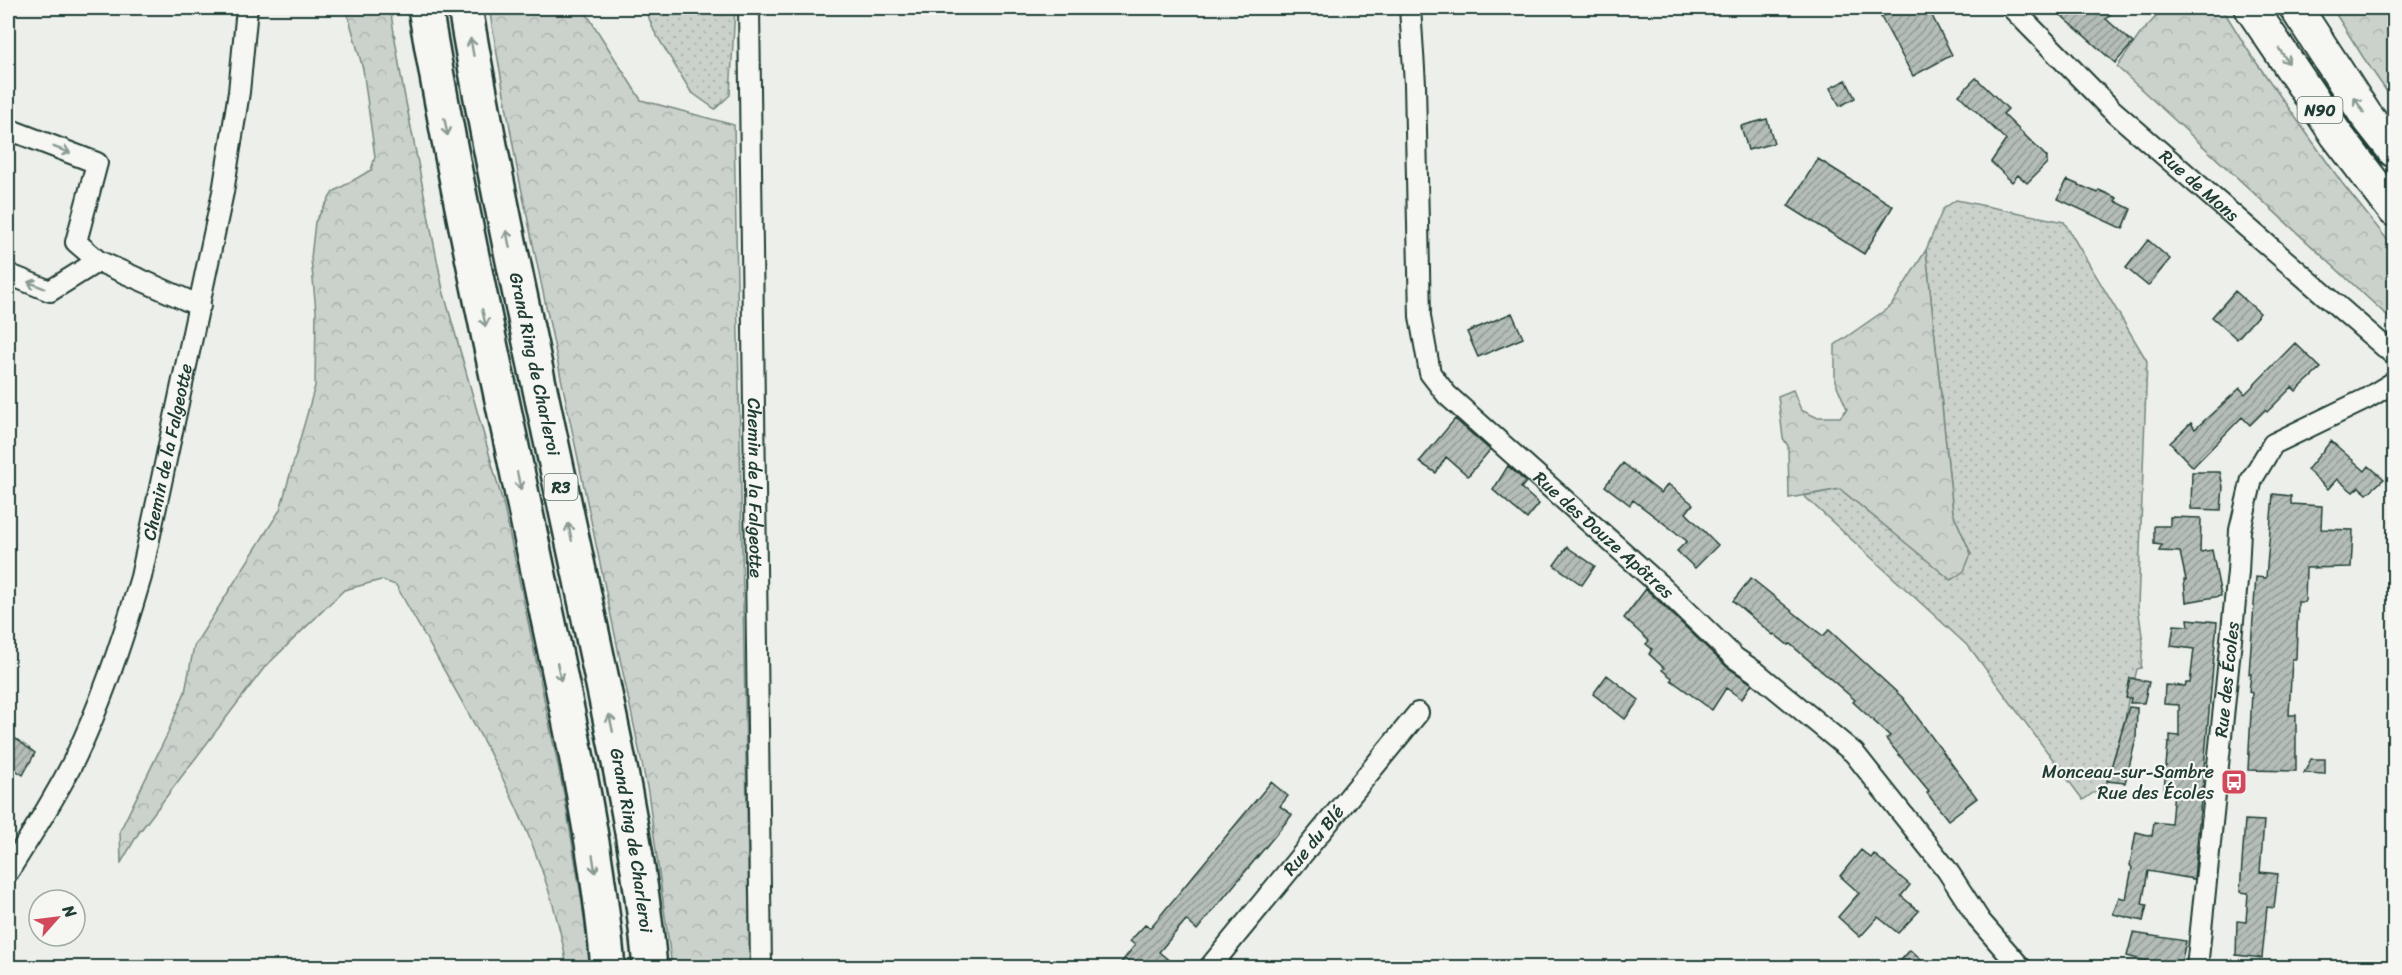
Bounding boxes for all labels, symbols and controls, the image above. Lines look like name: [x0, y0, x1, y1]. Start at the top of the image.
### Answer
one-way arrow: [466, 38, 477, 58]
one-way arrow: [2278, 47, 2290, 64]
road number: N90: [2298, 97, 2342, 123]
one-way arrow: [2353, 97, 2365, 114]
one-way arrow: [441, 117, 452, 136]
street label: Rue de Mons: [2151, 141, 2247, 230]
one-way arrow: [52, 145, 71, 156]
one-way arrow: [502, 230, 513, 249]
street label: Grand Ring de Charleroi: [500, 270, 570, 460]
one-way arrow: [27, 279, 45, 290]
one-way arrow: [479, 309, 491, 328]
street label: Chemin de la Falgeotte: [133, 361, 202, 543]
street label: Chemin de la Falgeotte: [738, 398, 772, 578]
street label: Rue des Douze Apôtres: [1526, 463, 1682, 607]
one-way arrow: [514, 471, 525, 490]
road number: R3: [544, 474, 578, 500]
one-way arrow: [564, 523, 576, 542]
street label: Rue des Écoles: [2205, 619, 2249, 739]
one-way arrow: [554, 662, 565, 681]
one-way arrow: [605, 714, 616, 734]
street label: Grand Ring de Charleroi: [601, 745, 662, 935]
place label: Monceau-sur-Sambre Rue des Écoles: [2042, 756, 2215, 809]
bus stop icon: Monceau-sur-Sambre Rue des Écoles: [2219, 767, 2249, 797]
street label: Rue du Blé: [1275, 798, 1353, 883]
one-way arrow: [589, 853, 600, 873]
north arrow: [27, 888, 87, 948]
text: N: [54, 899, 86, 924]

